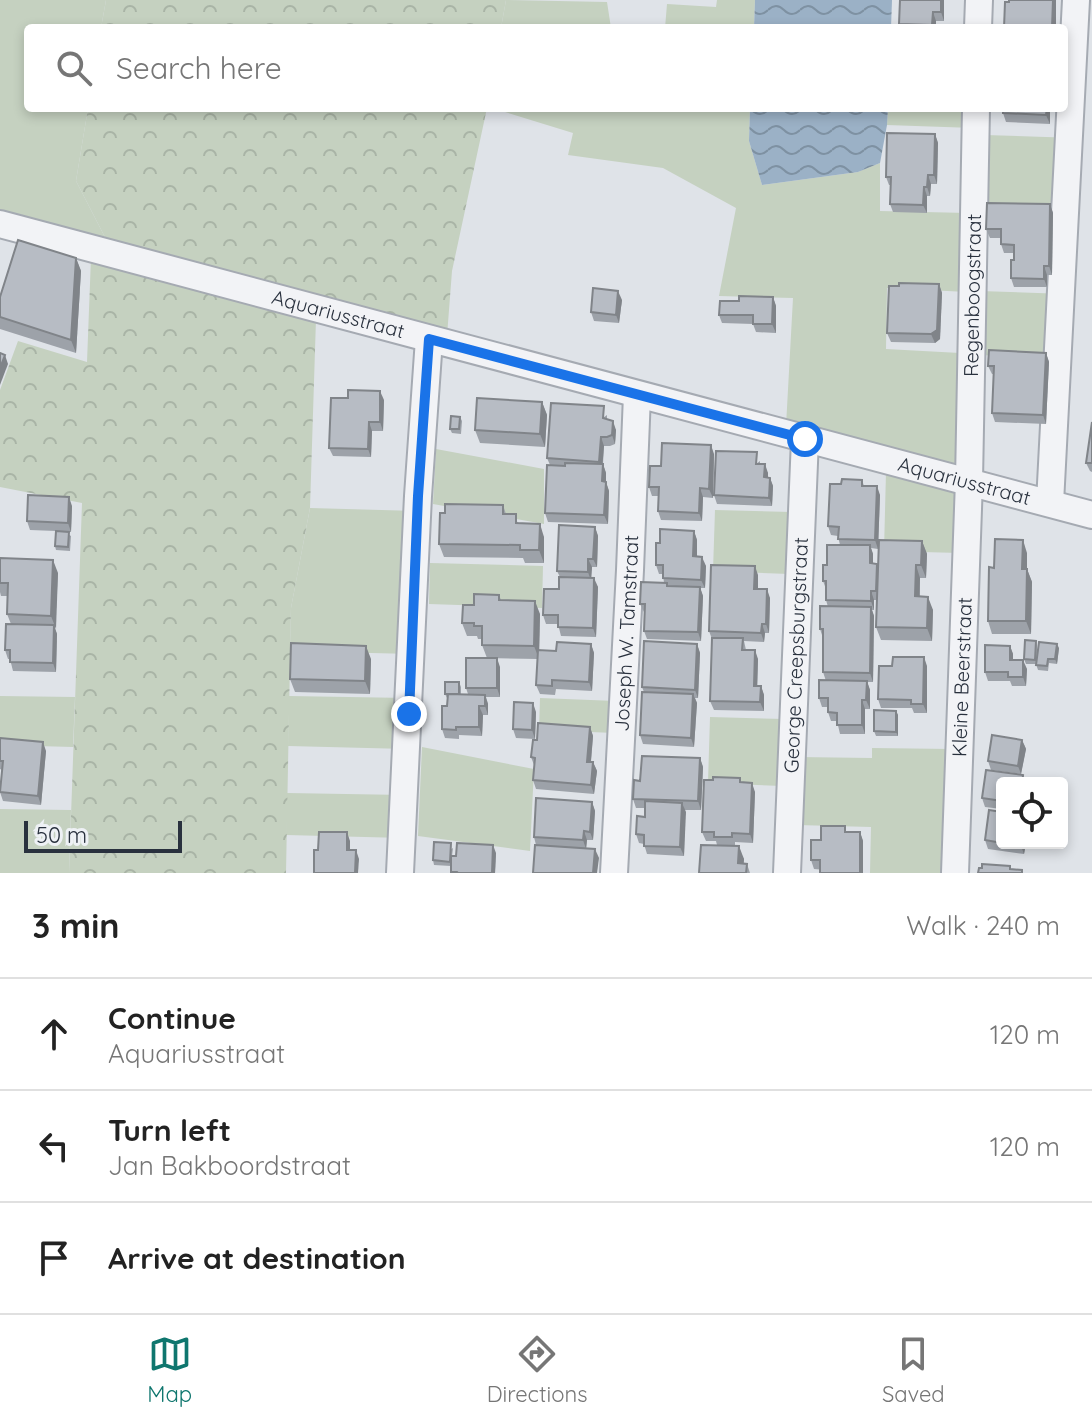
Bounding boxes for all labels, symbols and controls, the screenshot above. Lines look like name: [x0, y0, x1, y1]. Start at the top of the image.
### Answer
search box: [24, 24, 1068, 112]
icon: search: [52, 46, 96, 90]
text: Search here: [116, 49, 282, 87]
street label: Regenboogstraat: [958, 213, 986, 377]
street label: Aquariusstraat: [269, 284, 408, 343]
route start: [787, 421, 823, 457]
street label: Aquariusstraat: [895, 451, 1034, 510]
street label: Joseph W. Tamstraat: [608, 534, 643, 732]
street label: George Creepsburgstraat: [778, 536, 813, 774]
street label: Kleine Beerstraat: [946, 596, 977, 758]
route end: [391, 696, 427, 732]
map controls: [996, 777, 1068, 849]
button: locate: [996, 777, 1068, 849]
scale bar: [24, 817, 182, 853]
text: 50 m: [36, 821, 87, 849]
text: 3 min: [32, 904, 119, 947]
text: Walk · 240 m: [906, 909, 1060, 942]
text: Continue: [108, 999, 236, 1037]
icon: ahead: [32, 1012, 76, 1056]
text: 120 m: [990, 1018, 1060, 1051]
text: Aquariusstraat: [108, 1037, 285, 1070]
text: Turn left: [108, 1111, 231, 1149]
icon: left: [32, 1124, 76, 1168]
text: 120 m: [990, 1130, 1060, 1163]
text: Jan Bakboordstraat: [108, 1149, 351, 1182]
icon: arrive: [32, 1236, 76, 1280]
text: Arrive at destination: [108, 1239, 406, 1277]
tab: Map: [147, 1332, 192, 1408]
tab: Directions: [487, 1332, 587, 1408]
tab: Saved: [882, 1332, 945, 1408]

